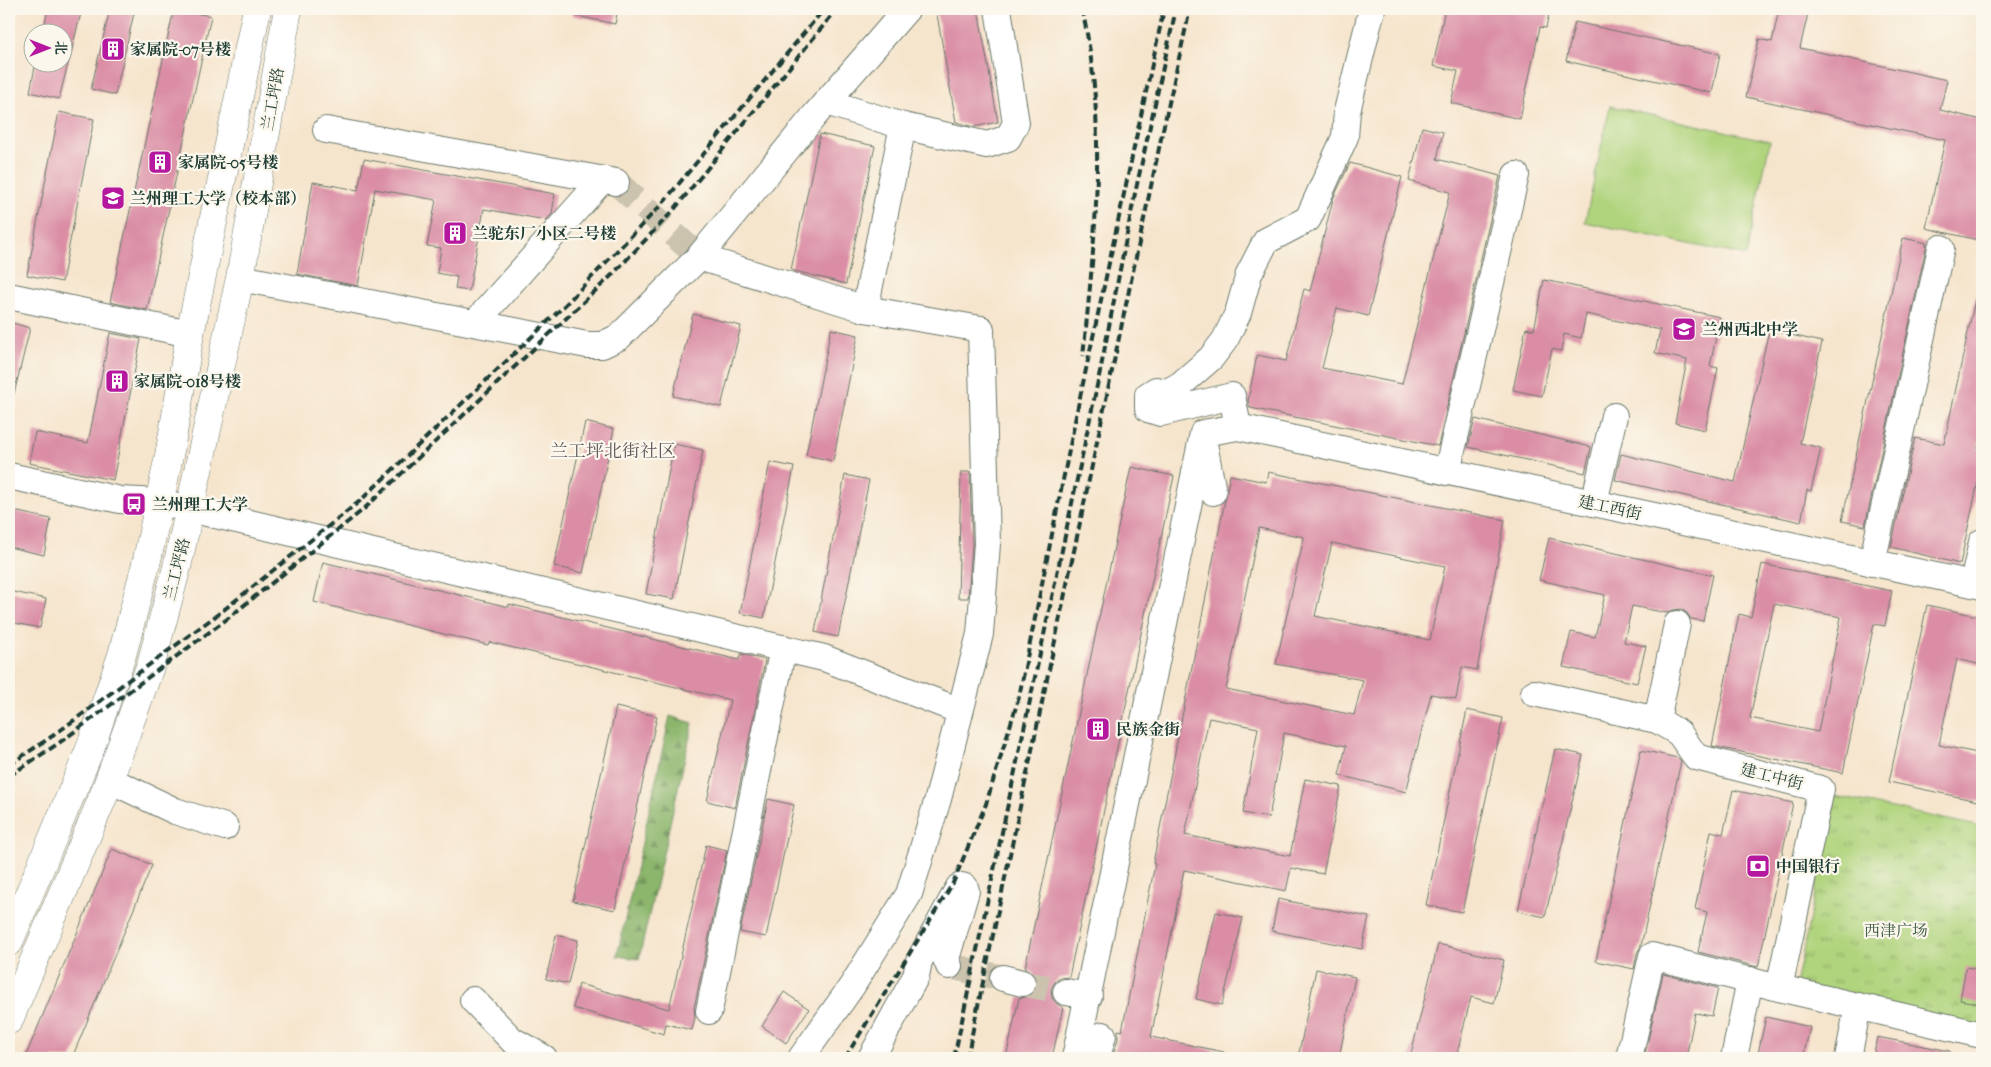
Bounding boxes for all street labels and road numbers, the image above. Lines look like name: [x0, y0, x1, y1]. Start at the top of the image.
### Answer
street label: 兰工坪路: [258, 66, 287, 132]
street label: 建工西街: [1577, 492, 1643, 523]
street label: 兰工坪路: [160, 536, 193, 602]
street label: 建工中街: [1739, 760, 1805, 793]

